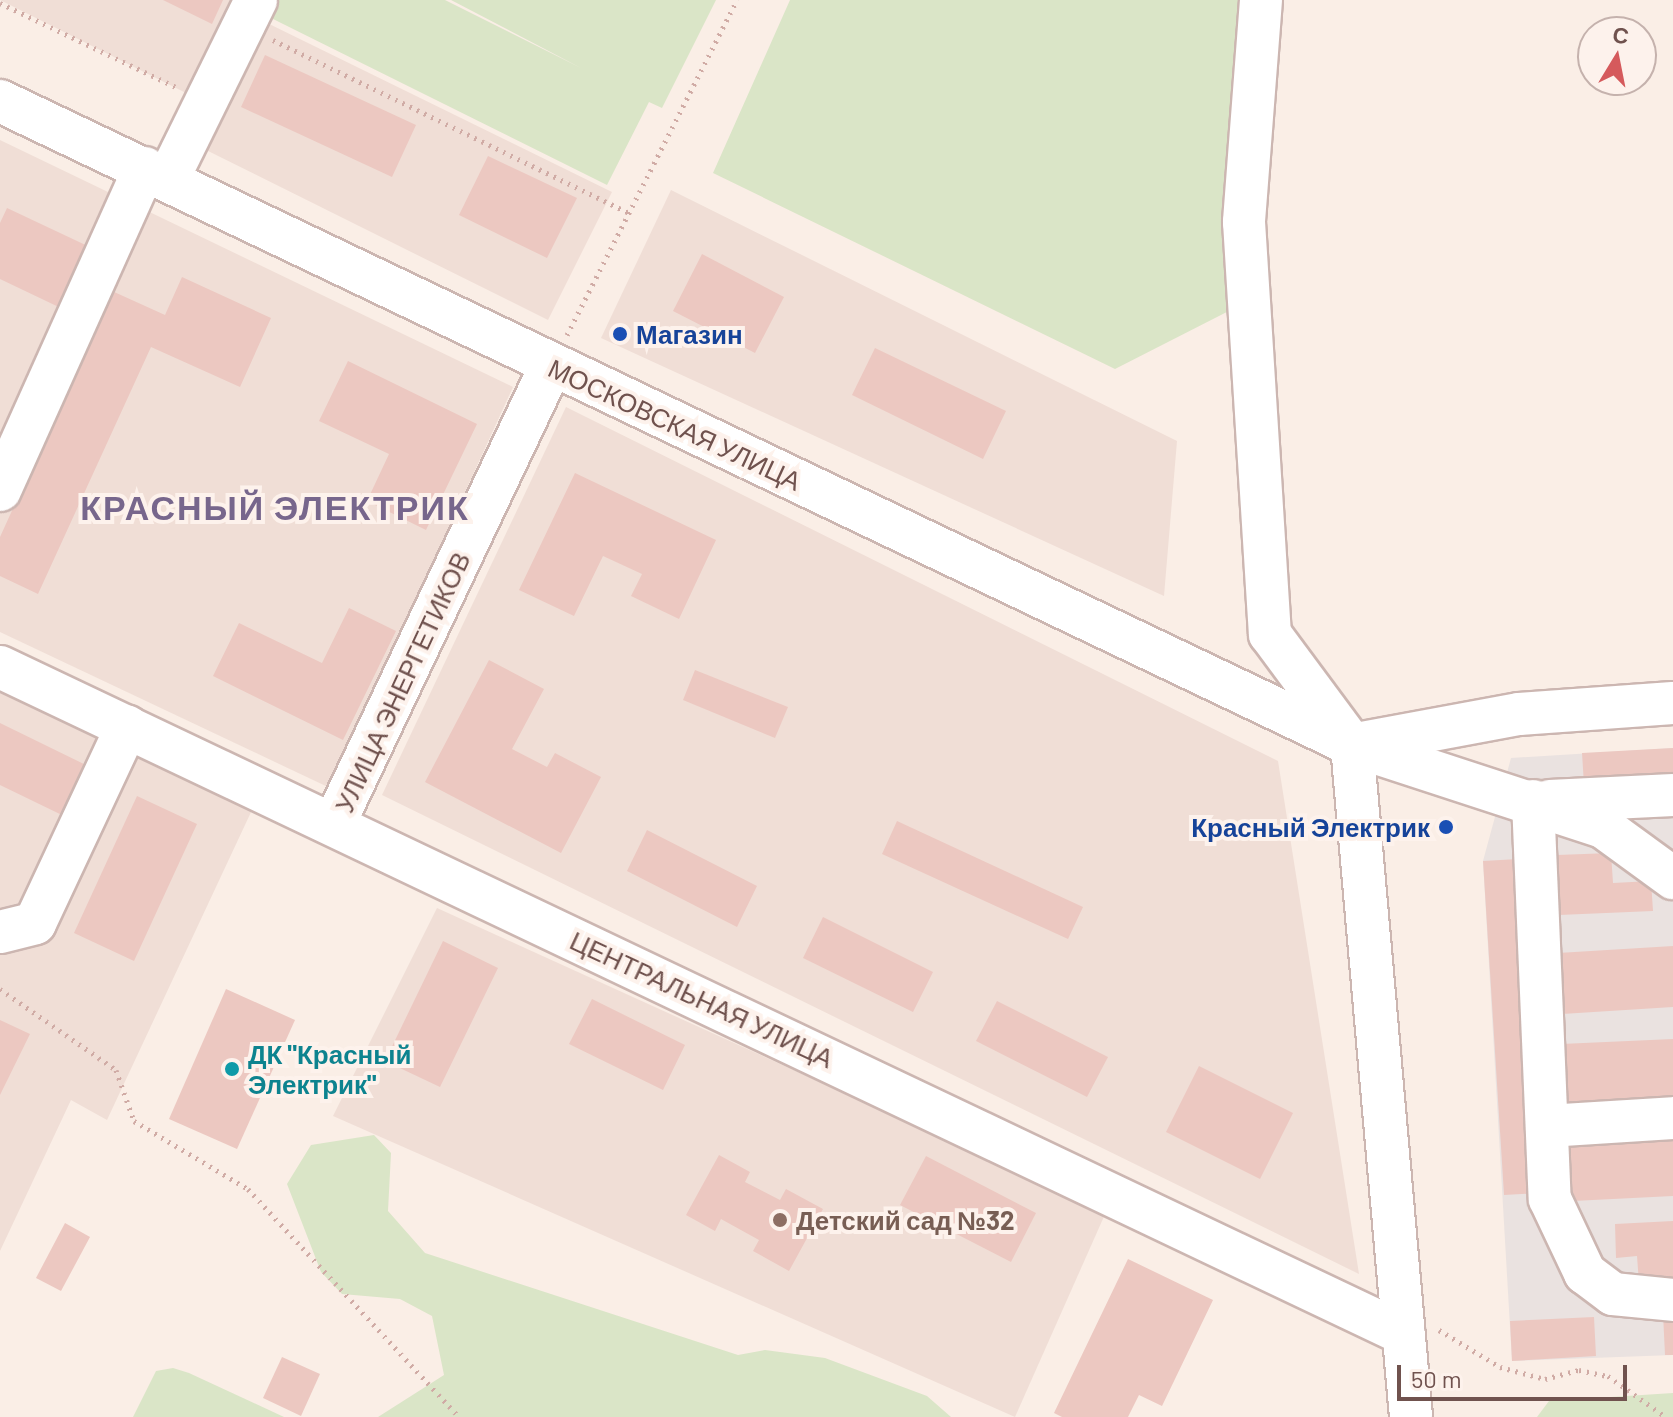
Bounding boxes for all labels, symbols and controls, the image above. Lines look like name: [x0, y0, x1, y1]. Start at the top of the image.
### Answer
north arrow: [1577, 16, 1657, 96]
text: С: [1611, 20, 1631, 49]
place label: Магазин: [636, 318, 743, 350]
marker: Магазин: [611, 325, 629, 343]
street label: МОСКОВСКАЯ УЛИЦА: [544, 352, 806, 496]
district label: КРАСНЫЙ ЭЛЕКТРИК: [80, 487, 470, 527]
street label: УЛИЦА ЭНЕРГЕТИКОВ: [328, 547, 476, 817]
place label: Красный Электрик: [1191, 811, 1430, 843]
marker: Красный Электрик: [1437, 818, 1455, 836]
street label: ЦЕНТРАЛЬНАЯ УЛИЦА: [565, 924, 839, 1074]
place label: ДК "Красный Электрик": [248, 1038, 411, 1100]
marker: ДК "Красный Электрик": [223, 1060, 241, 1078]
place label: Детский сад №32: [796, 1204, 1015, 1236]
marker: Детский сад №32: [771, 1211, 789, 1229]
scale bar: [1401, 1349, 1631, 1399]
text: 50 m: [1411, 1364, 1462, 1393]

